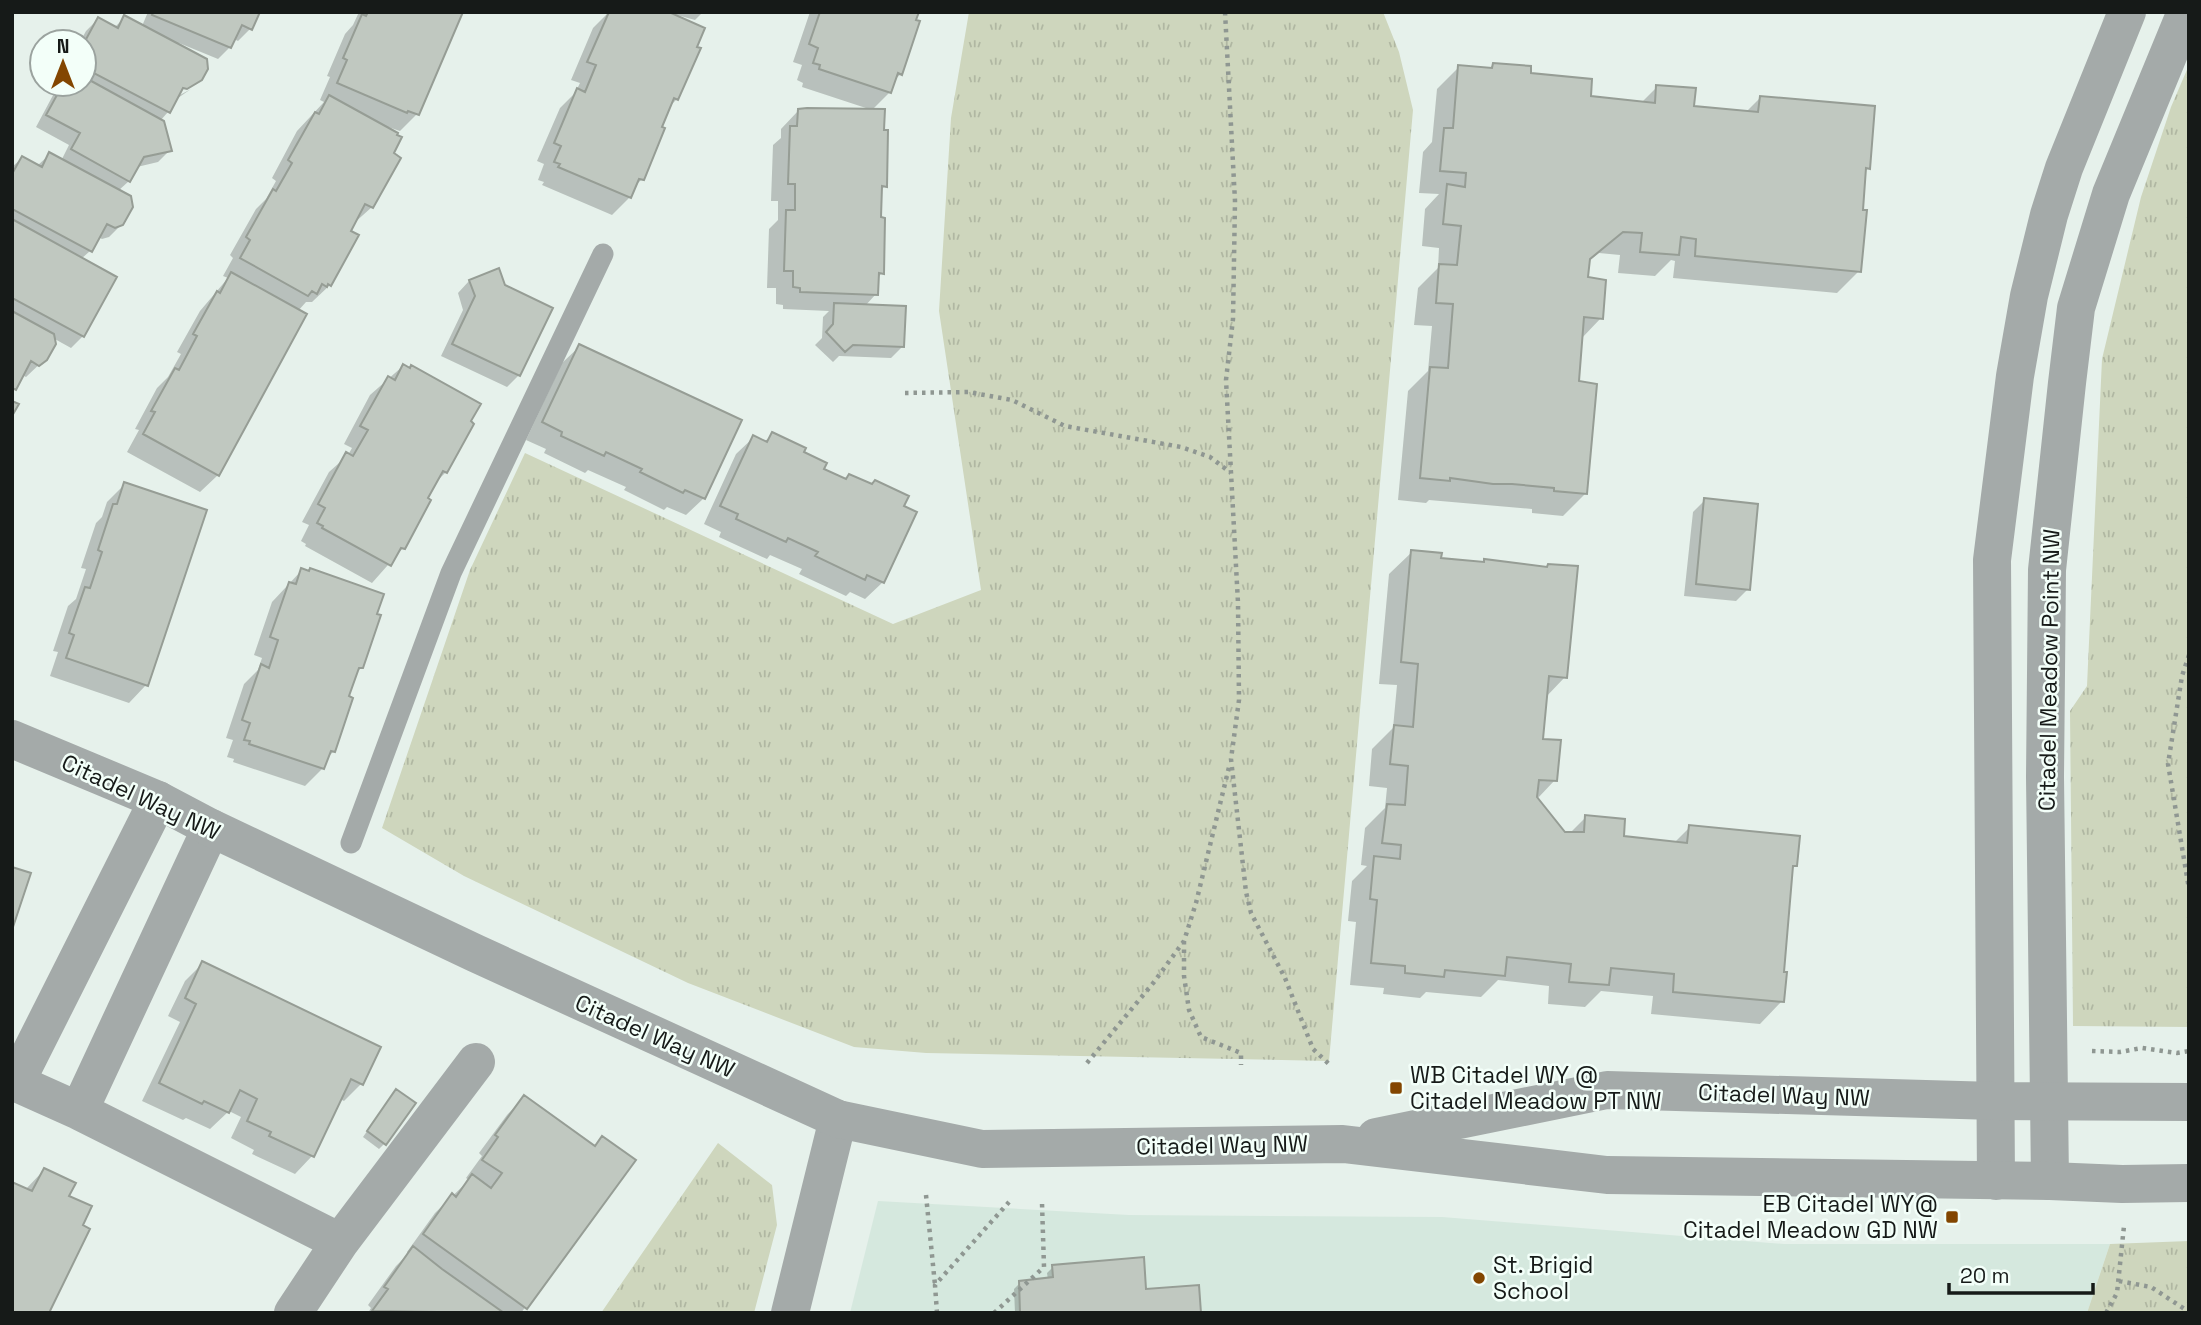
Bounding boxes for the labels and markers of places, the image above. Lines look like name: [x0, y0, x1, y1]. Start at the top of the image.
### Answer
place label: WB Citadel WY @ Citadel Meadow PT NW: [1410, 1060, 1661, 1116]
marker: WB Citadel WY @ Citadel Meadow PT NW: [1388, 1080, 1404, 1096]
place label: EB Citadel WY@ Citadel Meadow GD NW: [1683, 1189, 1938, 1245]
marker: EB Citadel WY@ Citadel Meadow GD NW: [1944, 1209, 1960, 1225]
place label: St. Brigid School: [1493, 1250, 1593, 1306]
marker: St. Brigid School: [1471, 1270, 1487, 1286]

